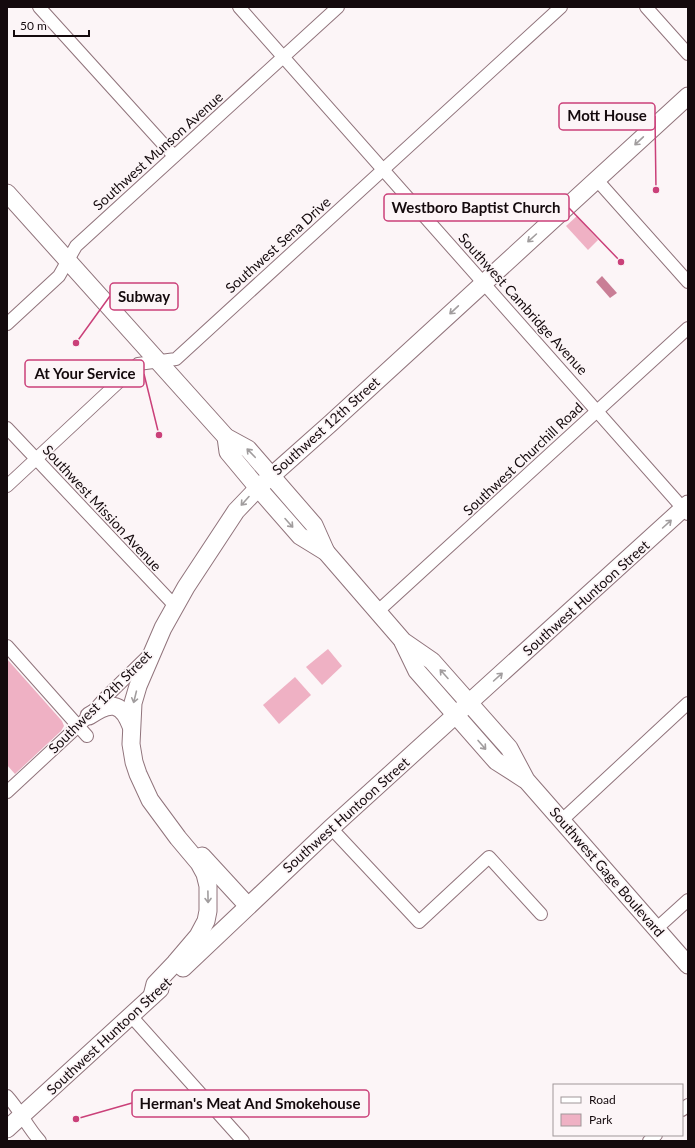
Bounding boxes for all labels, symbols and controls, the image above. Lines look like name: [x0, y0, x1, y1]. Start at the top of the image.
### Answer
scale bar: [14, 12, 89, 38]
text: 50 m: [20, 18, 47, 33]
street label: Southwest Munson Avenue: [89, 88, 226, 213]
callout: Mott House: [559, 103, 655, 130]
text: Mott House: [567, 106, 647, 124]
one-way arrow: [633, 137, 644, 146]
street label: Southwest Sena Drive: [222, 193, 334, 296]
callout: Westboro Baptist Church: [384, 194, 569, 221]
text: Westboro Baptist Church: [392, 198, 560, 216]
street label: Southwest Cambridge Avenue: [455, 229, 592, 378]
one-way arrow: [527, 234, 538, 243]
callout: Subway: [110, 283, 178, 310]
text: Subway: [118, 287, 170, 305]
one-way arrow: [449, 305, 459, 314]
callout: At Your Service: [25, 360, 144, 387]
text: At Your Service: [33, 364, 136, 382]
street label: Southwest 12th Street: [268, 373, 383, 478]
street label: Southwest Churchill Road: [459, 399, 586, 519]
street label: Southwest Mission Avenue: [40, 441, 165, 574]
one-way arrow: [246, 448, 256, 458]
one-way arrow: [240, 496, 249, 506]
one-way arrow: [284, 517, 293, 528]
one-way arrow: [662, 519, 672, 528]
street label: Southwest Huntoon Street: [519, 536, 652, 659]
street label: Southwest 12th Street: [45, 647, 155, 757]
one-way arrow: [439, 669, 448, 679]
one-way arrow: [493, 673, 504, 682]
one-way arrow: [131, 690, 138, 703]
one-way arrow: [477, 739, 486, 749]
street label: Southwest Huntoon Street: [279, 753, 412, 876]
street label: Southwest Gage Boulevard: [546, 803, 668, 940]
one-way arrow: [205, 890, 212, 903]
street label: Southwest Huntoon Street: [43, 973, 175, 1098]
legend: [553, 1084, 683, 1136]
callout: Herman's Meat And Smokehouse: [132, 1090, 369, 1117]
text: Road: [589, 1092, 616, 1107]
text: Herman's Meat And Smokehouse: [140, 1094, 360, 1112]
text: Park: [589, 1112, 613, 1127]

